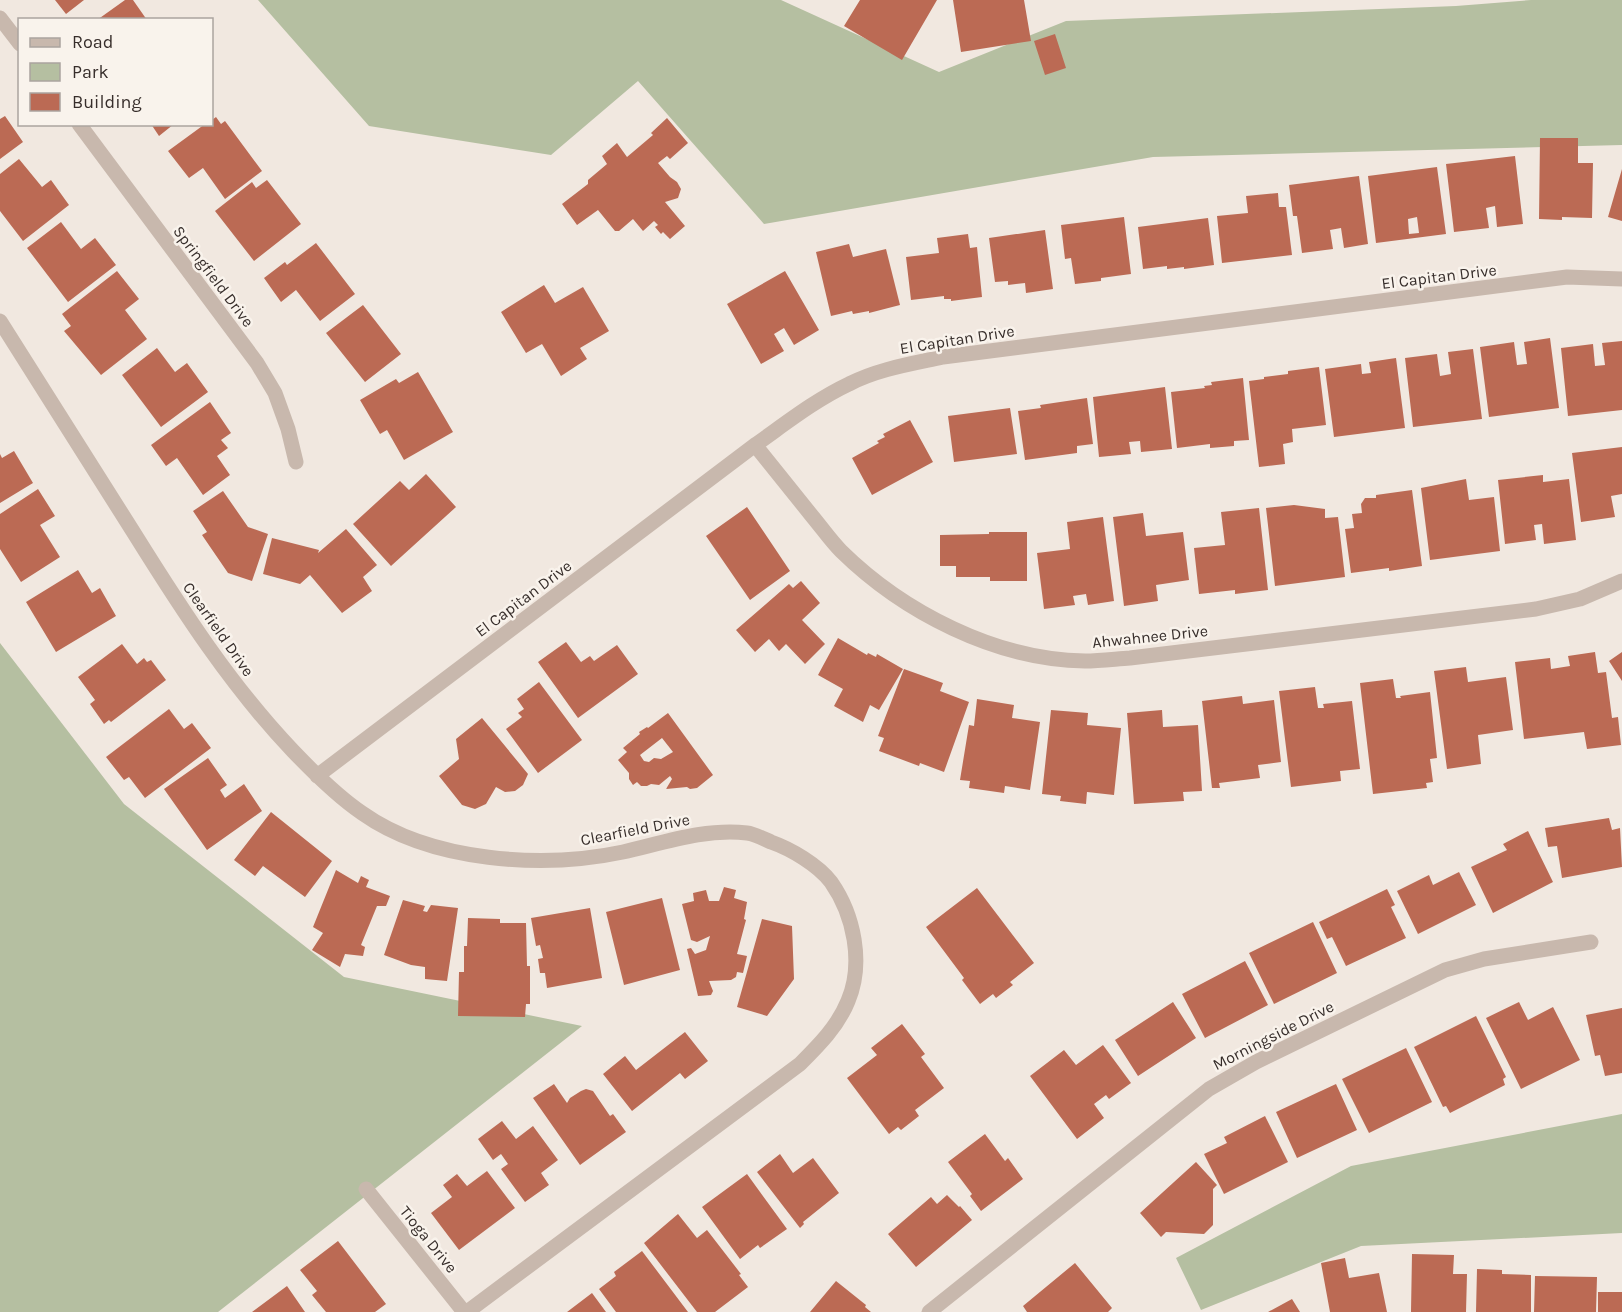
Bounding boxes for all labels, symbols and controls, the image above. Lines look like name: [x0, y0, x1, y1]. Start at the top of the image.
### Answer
legend: [18, 18, 213, 126]
text: Road: [72, 31, 113, 53]
text: Park: [72, 61, 109, 83]
text: Building: [72, 91, 142, 113]
street label: Springfield Drive: [169, 222, 258, 331]
street label: El Capitan Drive: [1381, 260, 1498, 293]
street label: El Capitan Drive: [898, 321, 1016, 358]
street label: El Capitan Drive: [471, 556, 575, 641]
street label: Clearfield Drive: [179, 578, 258, 680]
street label: Ahwahnee Drive: [1091, 621, 1209, 652]
street label: Clearfield Drive: [579, 810, 691, 849]
street label: Morningside Drive: [1210, 997, 1337, 1074]
street label: Tioga Drive: [396, 1202, 461, 1277]

